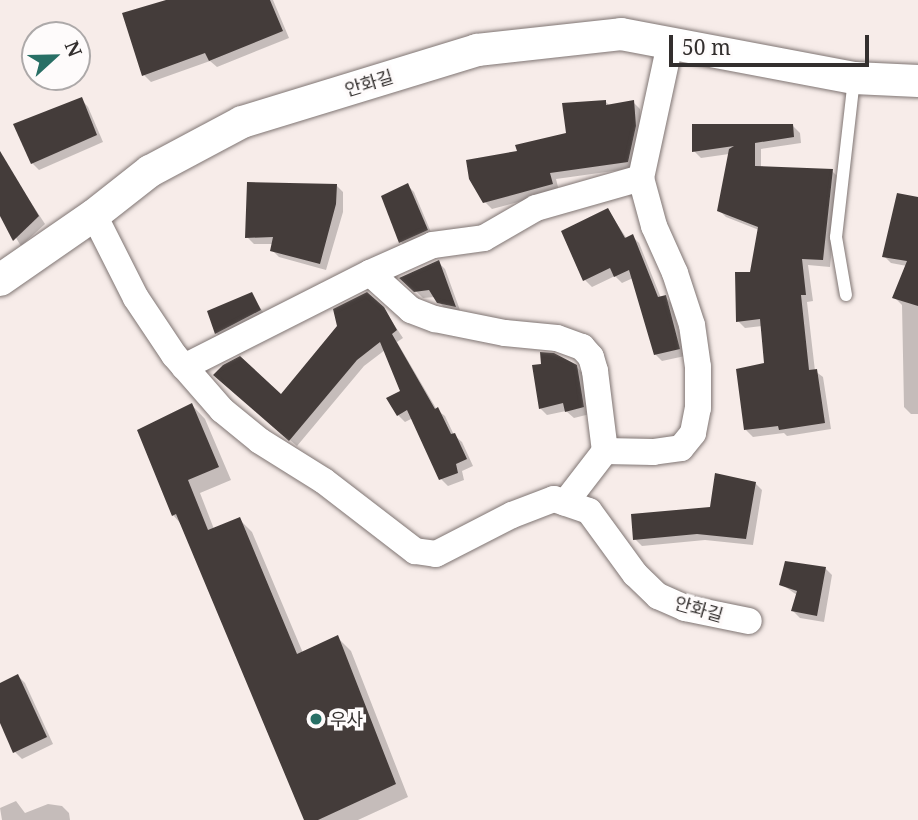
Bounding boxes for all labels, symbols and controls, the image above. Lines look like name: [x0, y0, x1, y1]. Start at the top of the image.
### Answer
north arrow: [21, 21, 91, 91]
scale bar: [673, 21, 872, 65]
text: 50 m: [682, 33, 731, 61]
text: N: [59, 37, 88, 61]
street label: 안화길: [342, 65, 396, 101]
street label: 안화길: [672, 592, 726, 626]
place label: 우사: [330, 708, 363, 730]
marker: 우사: [308, 711, 324, 727]

